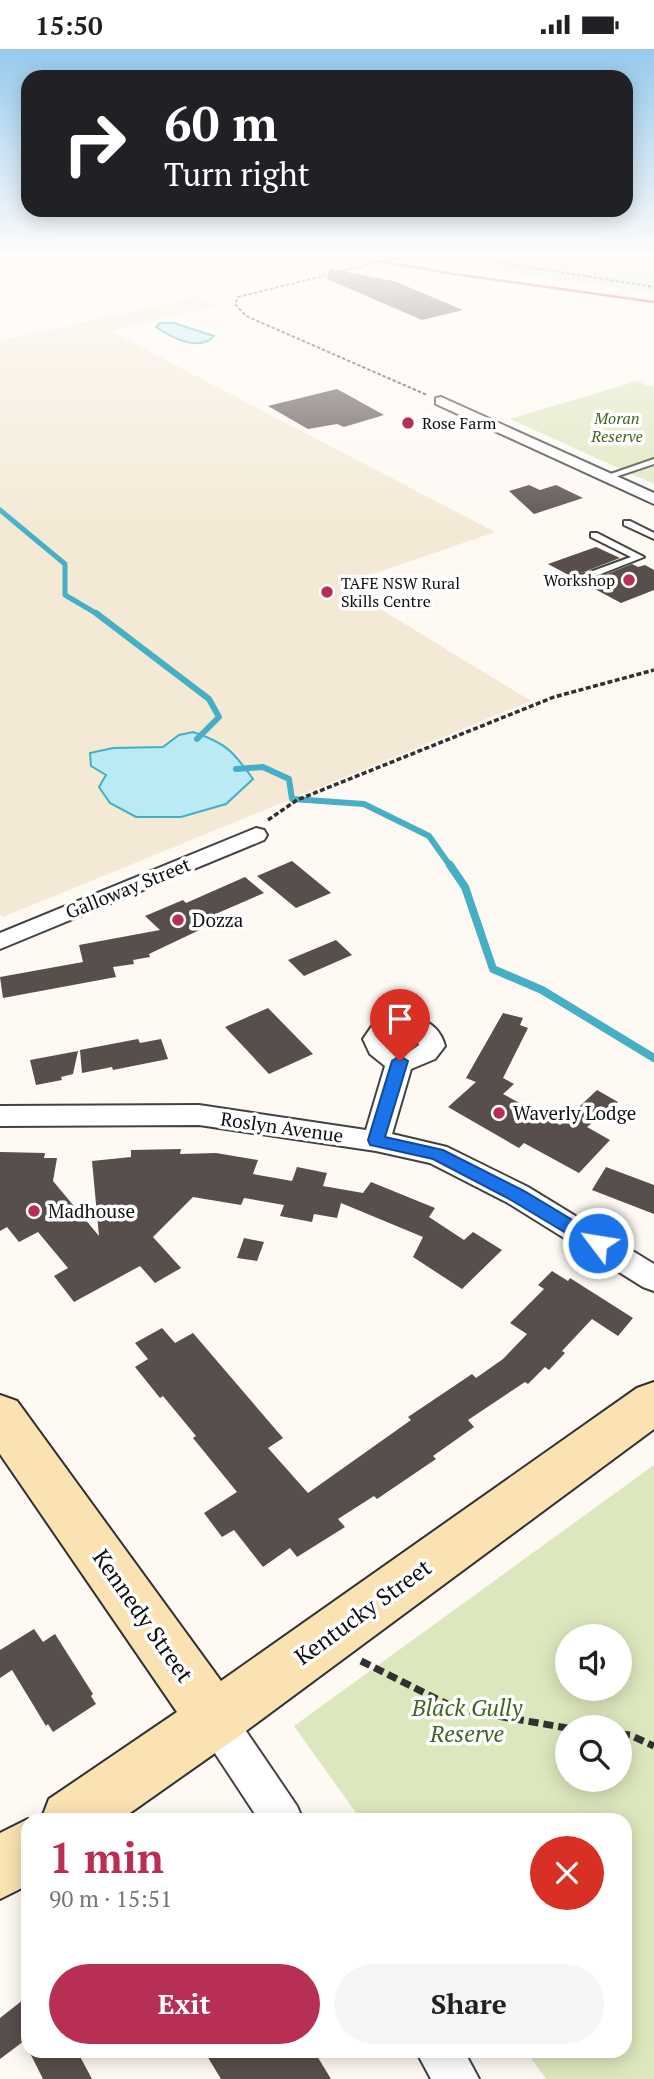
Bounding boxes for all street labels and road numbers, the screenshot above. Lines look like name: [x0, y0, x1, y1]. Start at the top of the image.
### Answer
street label: Galloway Street: [62, 851, 194, 924]
street label: Roslyn Avenue: [219, 1106, 345, 1147]
street label: Kennedy Street: [86, 1543, 201, 1689]
street label: Kentucky Street: [288, 1551, 438, 1672]

